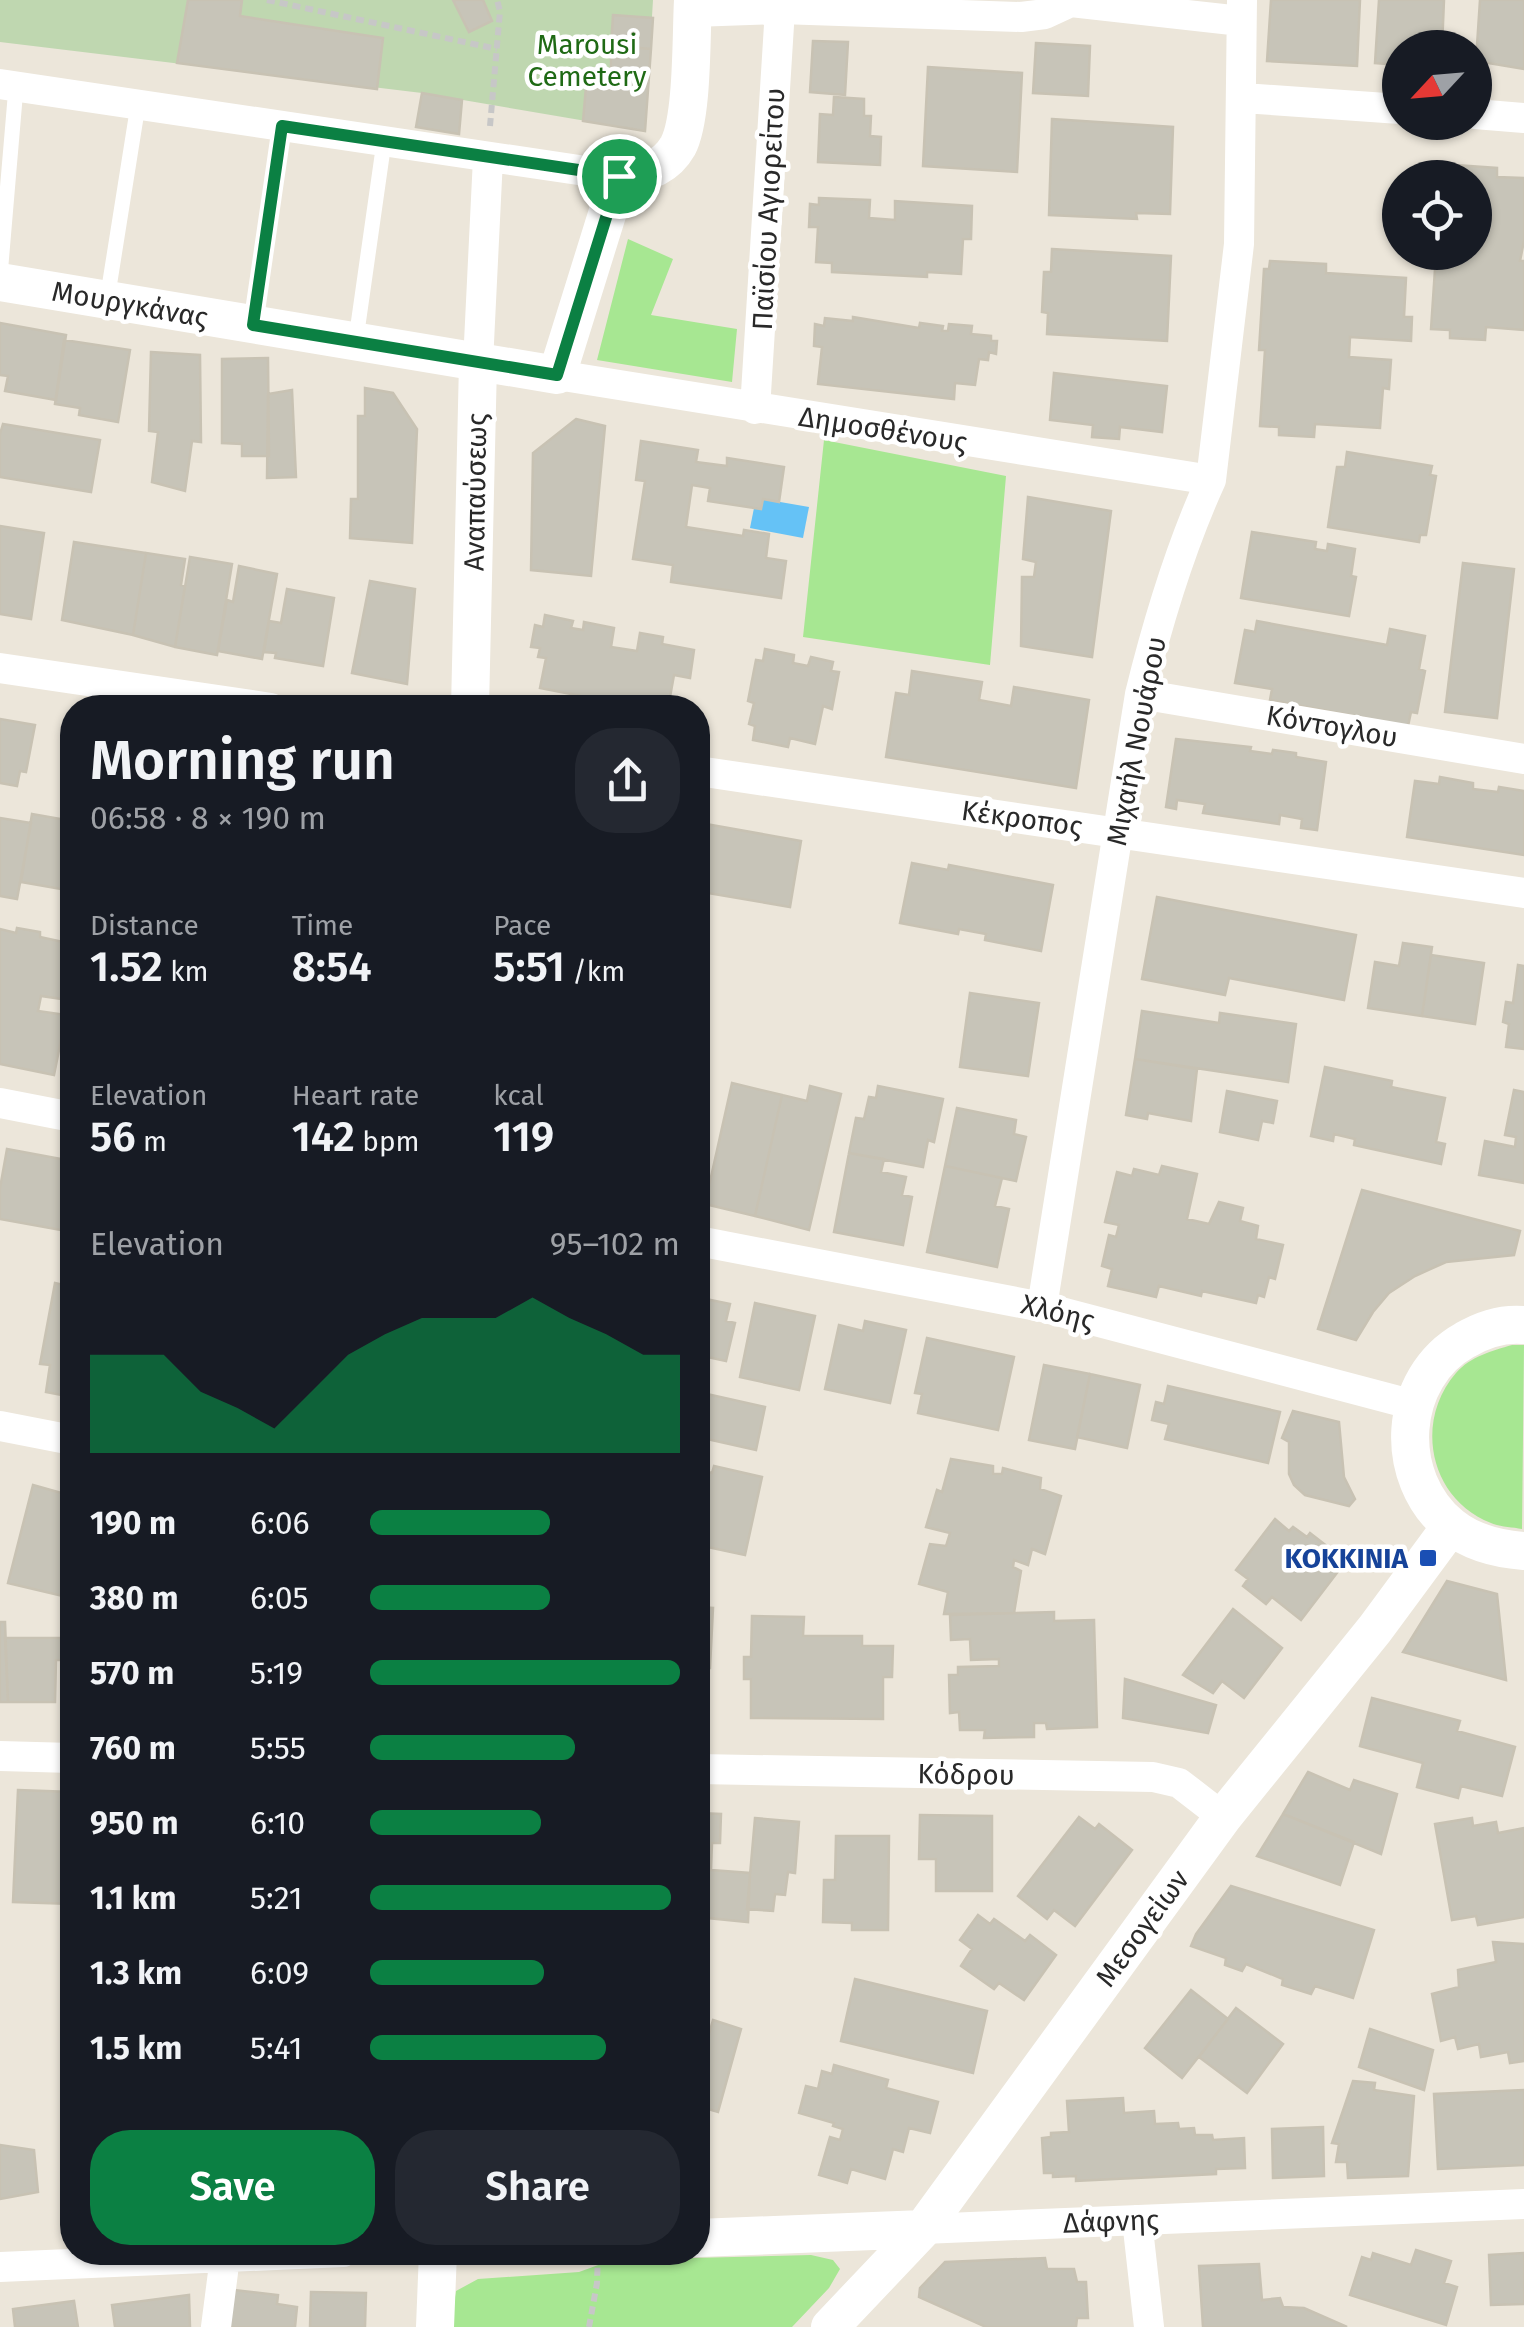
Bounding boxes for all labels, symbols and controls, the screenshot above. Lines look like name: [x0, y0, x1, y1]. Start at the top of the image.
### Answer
park label: Marousi Cemetery: [527, 28, 647, 93]
north arrow: [1382, 30, 1492, 140]
map controls: [1382, 30, 1492, 270]
street label: Παϊσίου Αγιορείτου: [746, 87, 791, 331]
pin: [577, 134, 662, 219]
icon: arrive: [592, 149, 647, 204]
button: locate: [1382, 160, 1492, 270]
street label: Μουργκάνας: [49, 275, 210, 334]
street label: Δημοσθένους: [796, 400, 970, 459]
street label: Αναπαύσεως: [458, 413, 493, 571]
street label: Μιχαήλ Νουάρου: [1100, 633, 1173, 849]
street label: Κόντογλου: [1264, 699, 1400, 754]
text: Morning run: [90, 728, 395, 794]
button: share: [575, 728, 680, 833]
street label: Κέκροπος: [959, 794, 1085, 843]
text: 06:58 · 8 × 190 m: [90, 799, 326, 837]
text: Distance: [90, 909, 199, 942]
text: Time: [292, 909, 353, 942]
text: Pace: [493, 909, 551, 942]
text: 1.52: [90, 942, 163, 992]
text: 8:54: [292, 942, 372, 992]
text: 5:51: [493, 942, 565, 992]
text: km: [163, 955, 209, 988]
text: /km: [565, 955, 625, 988]
text: Elevation: [90, 1079, 207, 1112]
text: Heart rate: [292, 1079, 419, 1112]
text: kcal: [493, 1079, 544, 1112]
text: 56: [90, 1112, 136, 1162]
text: 142: [292, 1112, 355, 1162]
text: 119: [493, 1112, 554, 1162]
text: m: [136, 1125, 167, 1158]
text: bpm: [355, 1125, 420, 1158]
text: Elevation: [90, 1225, 224, 1263]
text: 95–102 m: [550, 1225, 680, 1263]
street label: Χλόης: [1018, 1287, 1098, 1338]
text: 190 m: [90, 1504, 176, 1542]
text: 6:06: [250, 1504, 310, 1542]
place label: ΚΟΚΚΙΝΙΑ: [1284, 1542, 1408, 1575]
marker: ΚΟΚΚΙΝΙΑ: [1417, 1547, 1439, 1569]
text: 380 m: [90, 1579, 179, 1617]
text: 6:05: [250, 1579, 309, 1617]
text: 570 m: [90, 1654, 174, 1692]
text: 5:19: [250, 1654, 303, 1692]
text: 760 m: [90, 1729, 176, 1767]
text: 5:55: [250, 1729, 306, 1767]
street label: Κόδρου: [917, 1757, 1015, 1792]
text: 950 m: [90, 1804, 178, 1842]
text: 6:10: [250, 1804, 305, 1842]
street label: Μεσογείων: [1089, 1863, 1196, 1993]
text: 1.1 km: [90, 1879, 176, 1917]
text: 5:21: [250, 1879, 303, 1917]
text: 1.3 km: [90, 1954, 182, 1992]
text: 6:09: [250, 1954, 309, 1992]
text: 1.5 km: [90, 2029, 182, 2067]
text: 5:41: [250, 2029, 303, 2067]
button: Save: [90, 2130, 375, 2245]
button: Share: [395, 2130, 680, 2245]
street label: Δάφνης: [1062, 2203, 1160, 2240]

